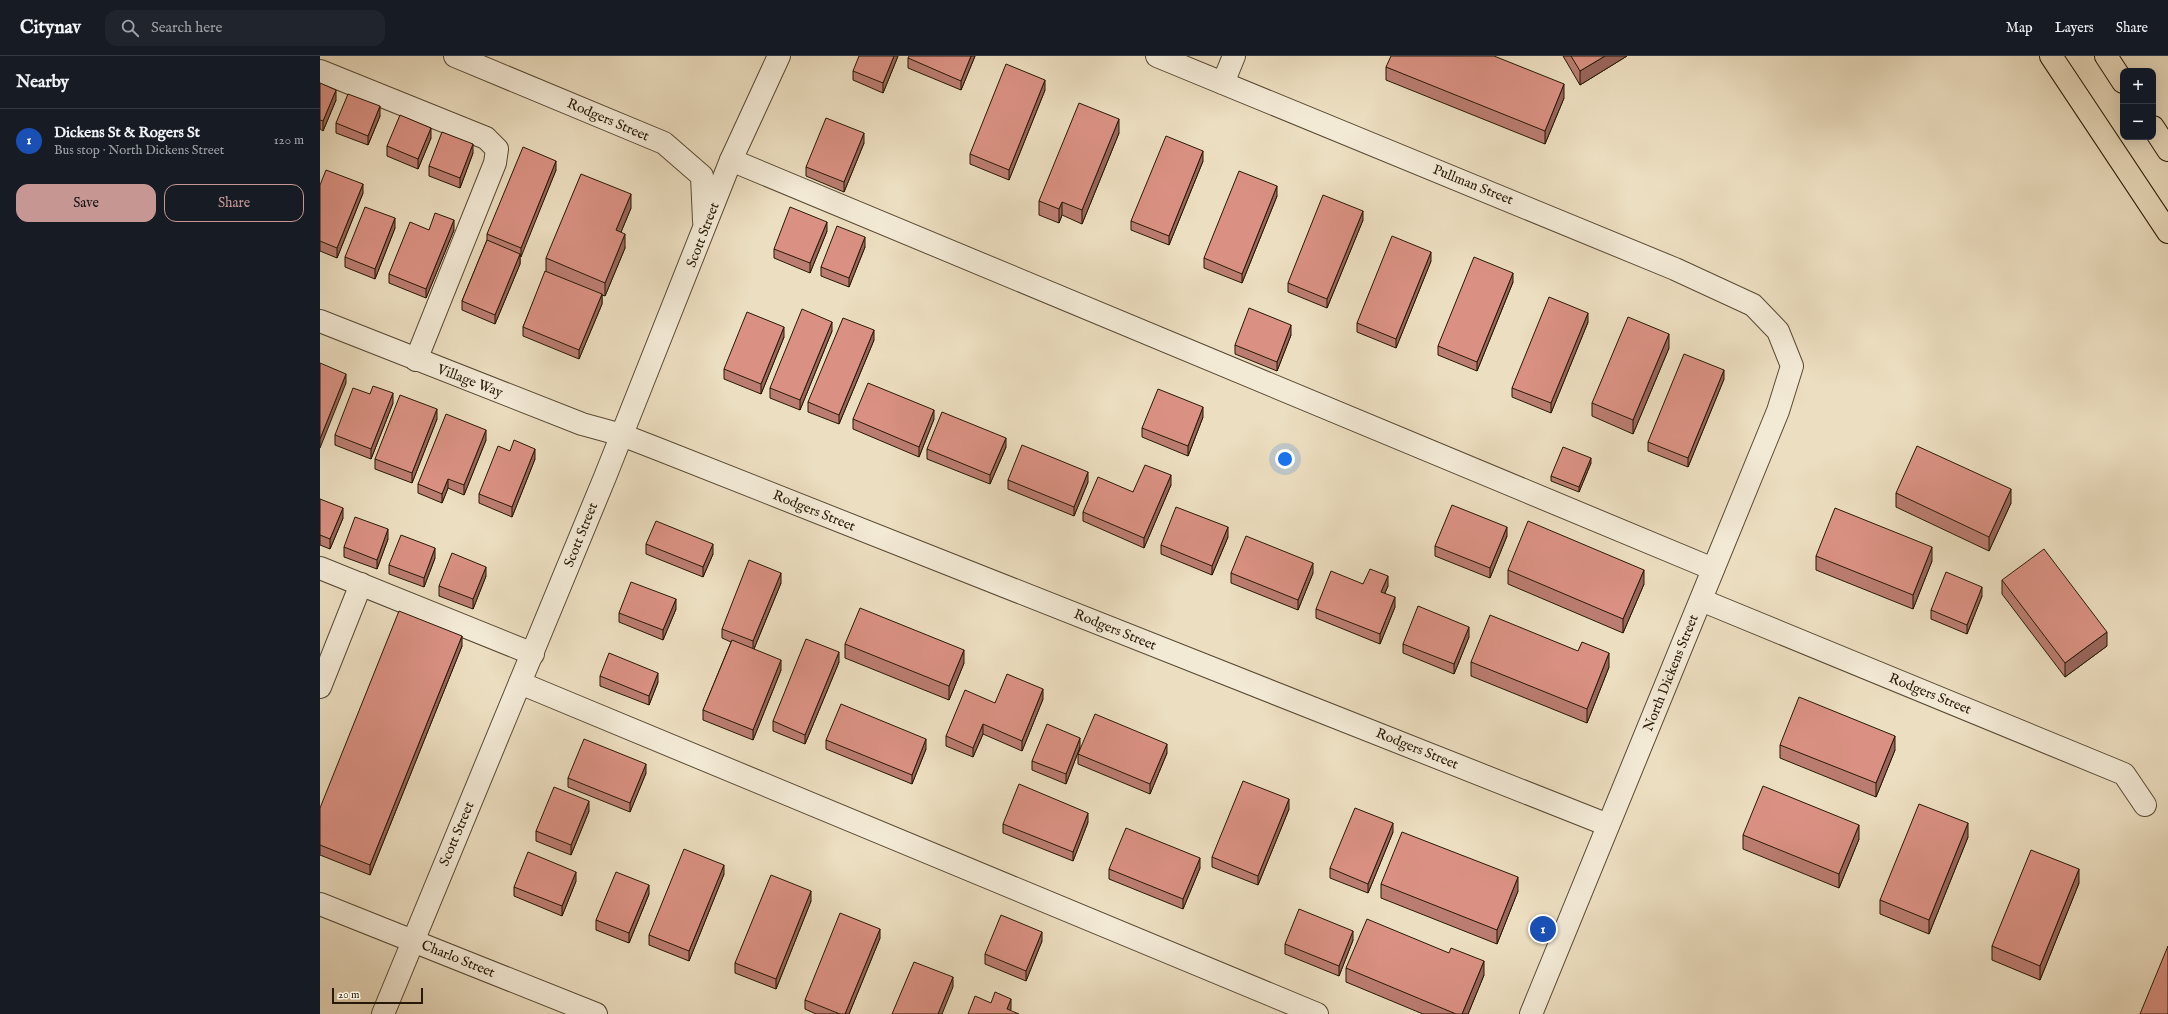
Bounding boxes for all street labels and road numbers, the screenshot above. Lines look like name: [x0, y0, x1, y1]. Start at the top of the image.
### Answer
street label: Rodgers Street: [564, 95, 652, 145]
street label: Pullman Street: [1430, 161, 1516, 209]
street label: Scott Street: [682, 200, 724, 270]
street label: Village Way: [434, 360, 506, 402]
street label: Rodgers Street: [770, 486, 858, 536]
street label: Scott Street: [560, 500, 602, 570]
street label: Rodgers Street: [1071, 605, 1159, 655]
street label: North Dickens Street: [1639, 612, 1703, 734]
street label: Rodgers Street: [1886, 669, 1974, 719]
street label: Rodgers Street: [1373, 724, 1461, 774]
street label: Scott Street: [435, 799, 479, 869]
street label: Charlo Street: [419, 936, 498, 982]

